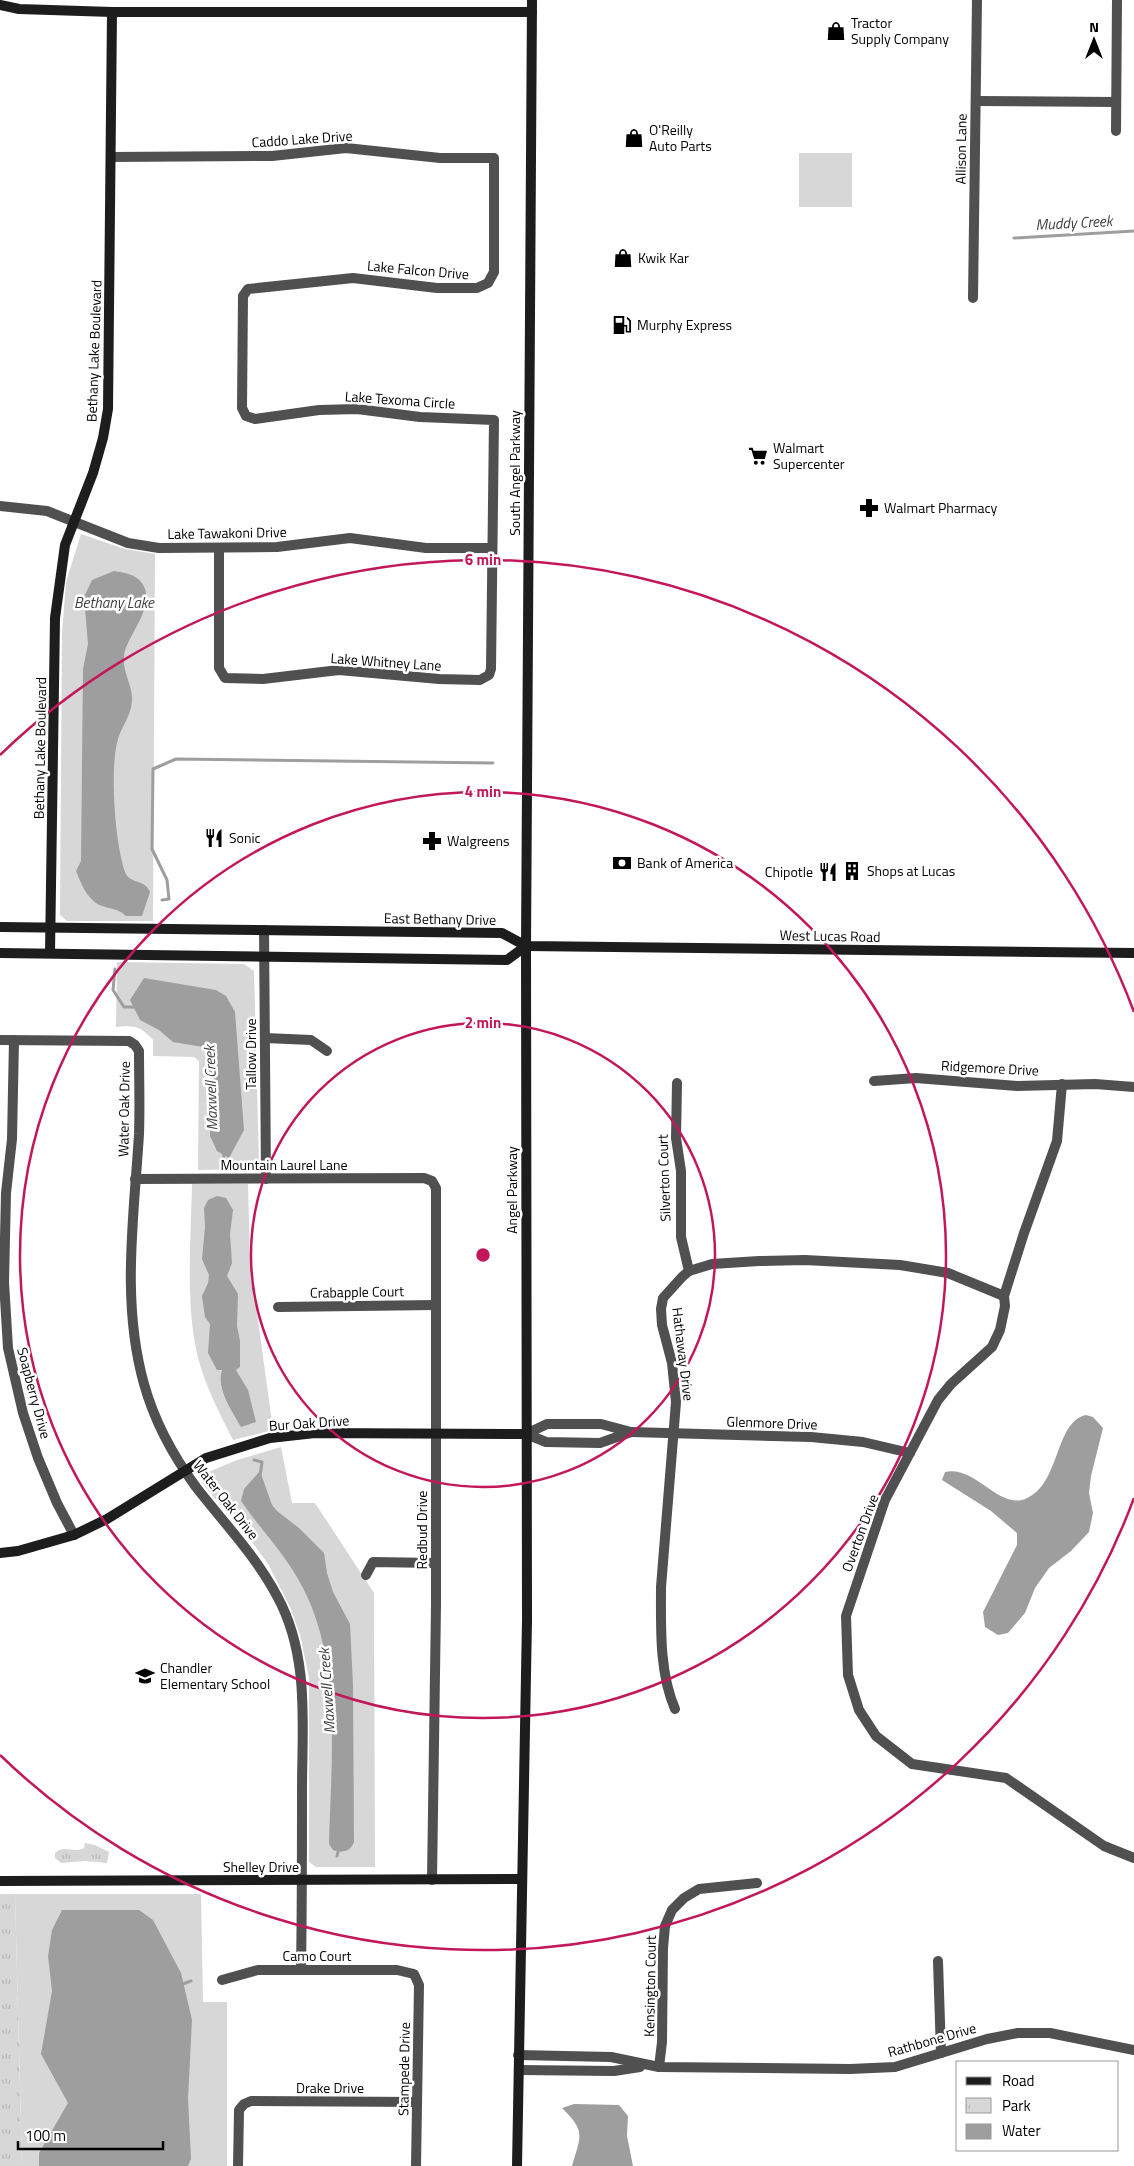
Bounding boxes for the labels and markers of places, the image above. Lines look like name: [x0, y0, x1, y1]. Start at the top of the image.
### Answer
place label: Tractor Supply Company: [851, 12, 949, 49]
shop icon: Tractor Supply Company: [825, 20, 847, 42]
place label: O'Reilly Auto Parts: [649, 119, 712, 156]
shop icon: O'Reilly Auto Parts: [623, 127, 645, 149]
shop icon: Kwik Kar: [612, 247, 634, 269]
place label: Kwik Kar: [638, 247, 689, 268]
fuel station icon: Murphy Express: [611, 314, 633, 336]
place label: Murphy Express: [637, 314, 732, 335]
place label: Walmart Supercenter: [773, 437, 845, 474]
supermarket icon: Walmart Supercenter: [747, 445, 769, 467]
pharmacy icon: Walmart Pharmacy: [858, 497, 880, 519]
place label: Walmart Pharmacy: [884, 497, 997, 518]
restaurant icon: Sonic: [203, 827, 225, 849]
place label: Sonic: [229, 827, 261, 848]
pharmacy icon: Walgreens: [421, 830, 443, 852]
place label: Walgreens: [447, 830, 510, 851]
bank icon: Bank of America: [611, 852, 633, 874]
place label: Bank of America: [637, 852, 733, 873]
building icon: Shops at Lucas: [841, 860, 863, 882]
place label: Shops at Lucas: [867, 860, 955, 881]
place label: Chipotle: [765, 861, 813, 882]
restaurant icon: Chipotle: [817, 861, 839, 883]
centre of rings: [474, 1246, 492, 1264]
place label: Chandler Elementary School: [160, 1657, 270, 1694]
school or university icon: Chandler Elementary School: [134, 1665, 156, 1687]

